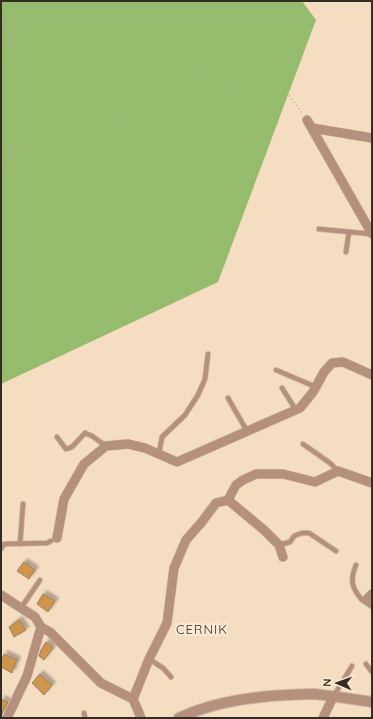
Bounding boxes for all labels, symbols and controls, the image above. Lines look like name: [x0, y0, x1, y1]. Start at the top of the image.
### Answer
district label: CERNIK: [176, 621, 228, 637]
north arrow: [317, 663, 357, 703]
text: N: [320, 678, 334, 687]

